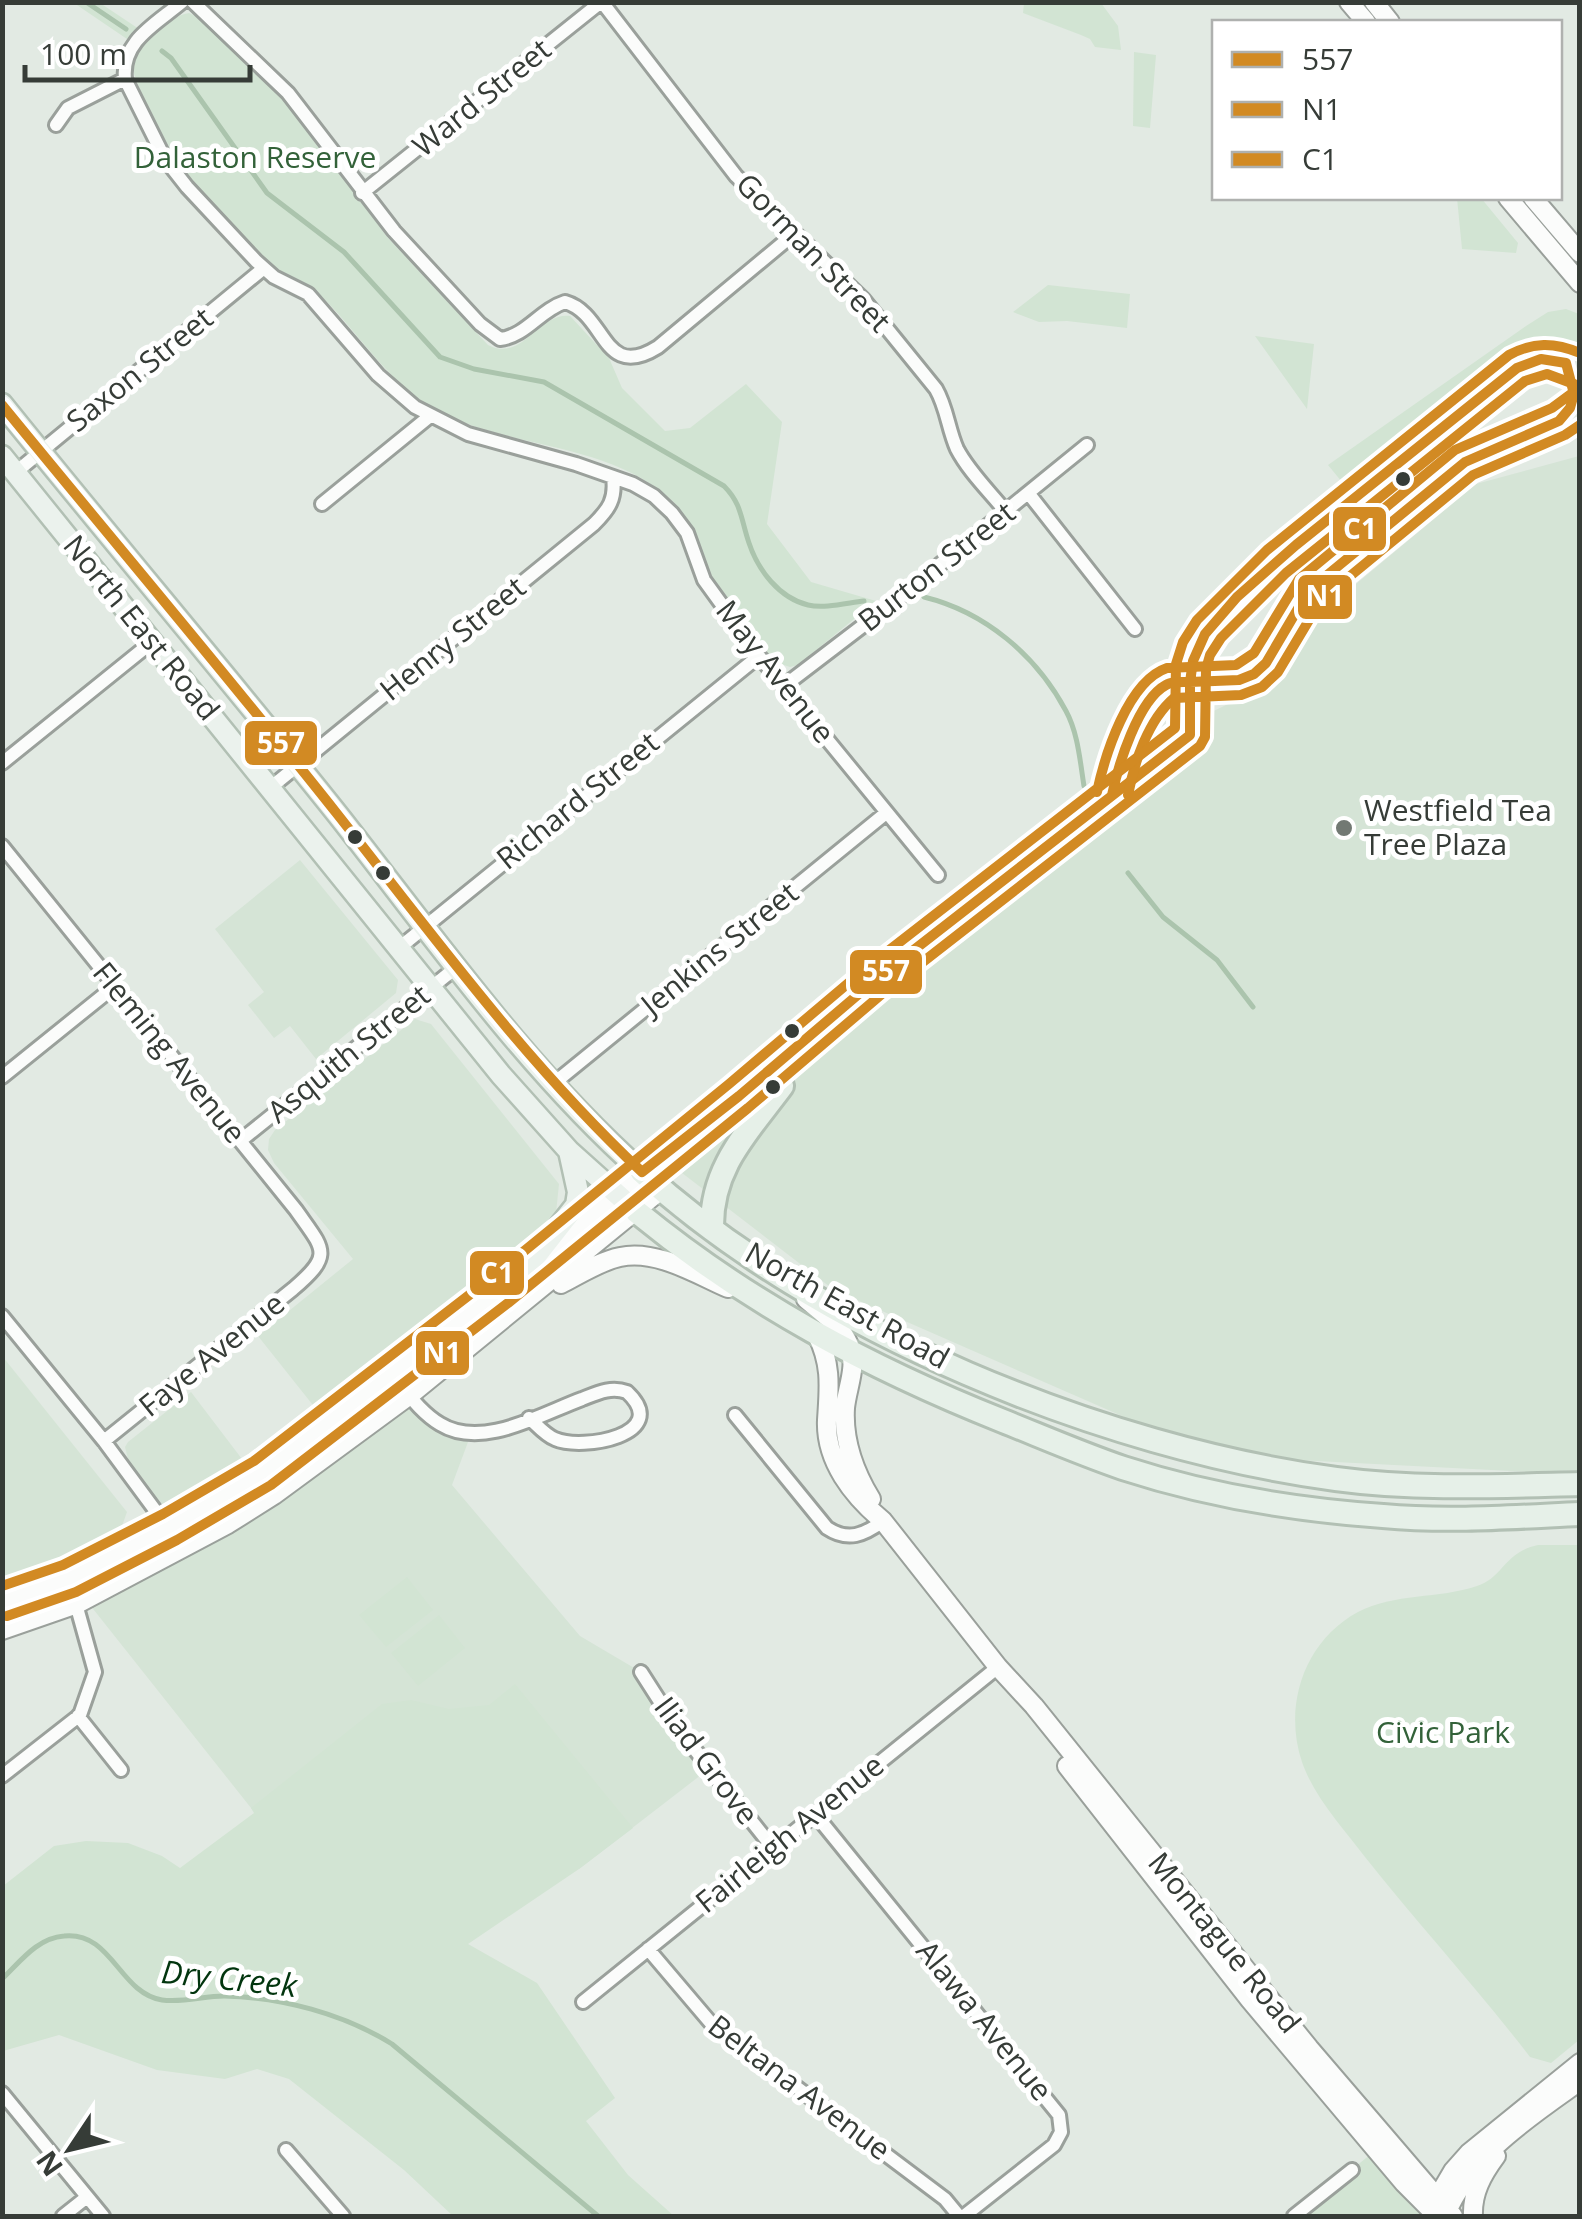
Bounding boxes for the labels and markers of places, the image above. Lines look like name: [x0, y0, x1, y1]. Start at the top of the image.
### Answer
unlabelled marker: [1393, 469, 1413, 489]
place label: Westfield Tea Tree Plaza: [1364, 789, 1552, 864]
marker: Westfield Tea Tree Plaza: [1333, 817, 1355, 839]
unlabelled marker: [345, 827, 365, 847]
unlabelled marker: [373, 863, 393, 883]
unlabelled marker: [782, 1021, 802, 1041]
unlabelled marker: [763, 1077, 783, 1097]

